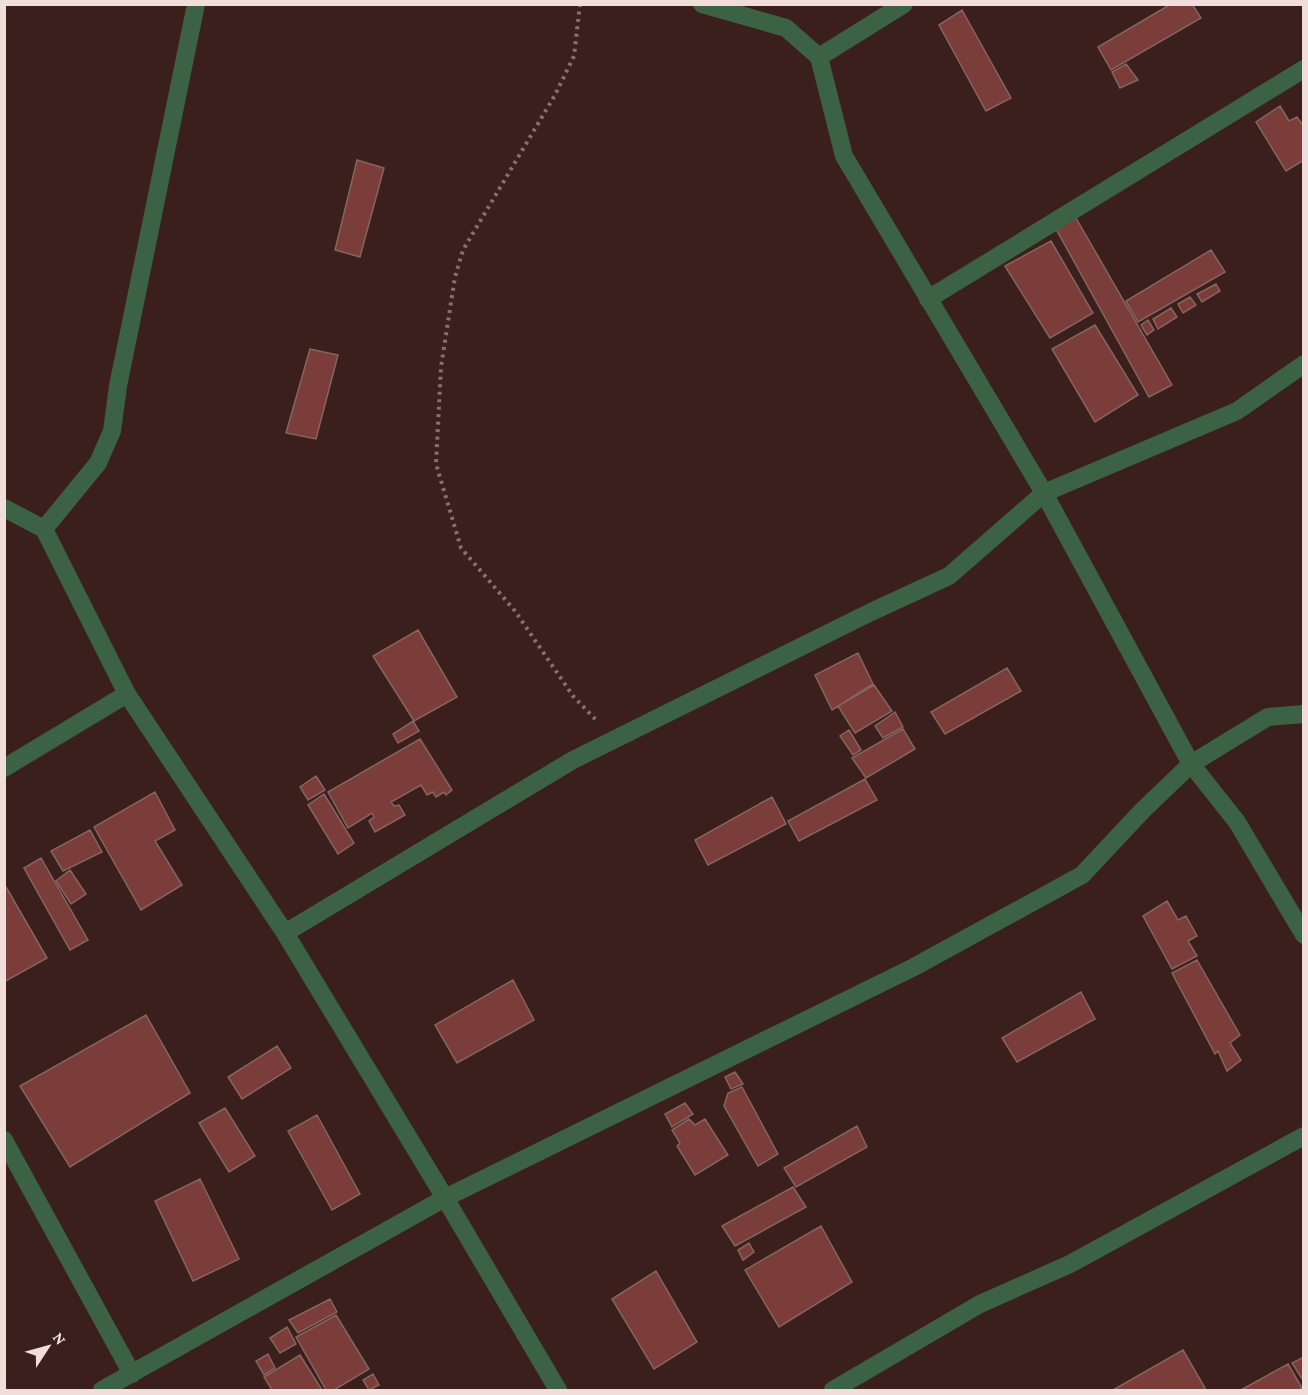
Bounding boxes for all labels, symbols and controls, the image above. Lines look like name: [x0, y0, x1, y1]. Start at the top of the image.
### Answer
north arrow: [18, 1317, 78, 1377]
text: N: [50, 1329, 70, 1348]

